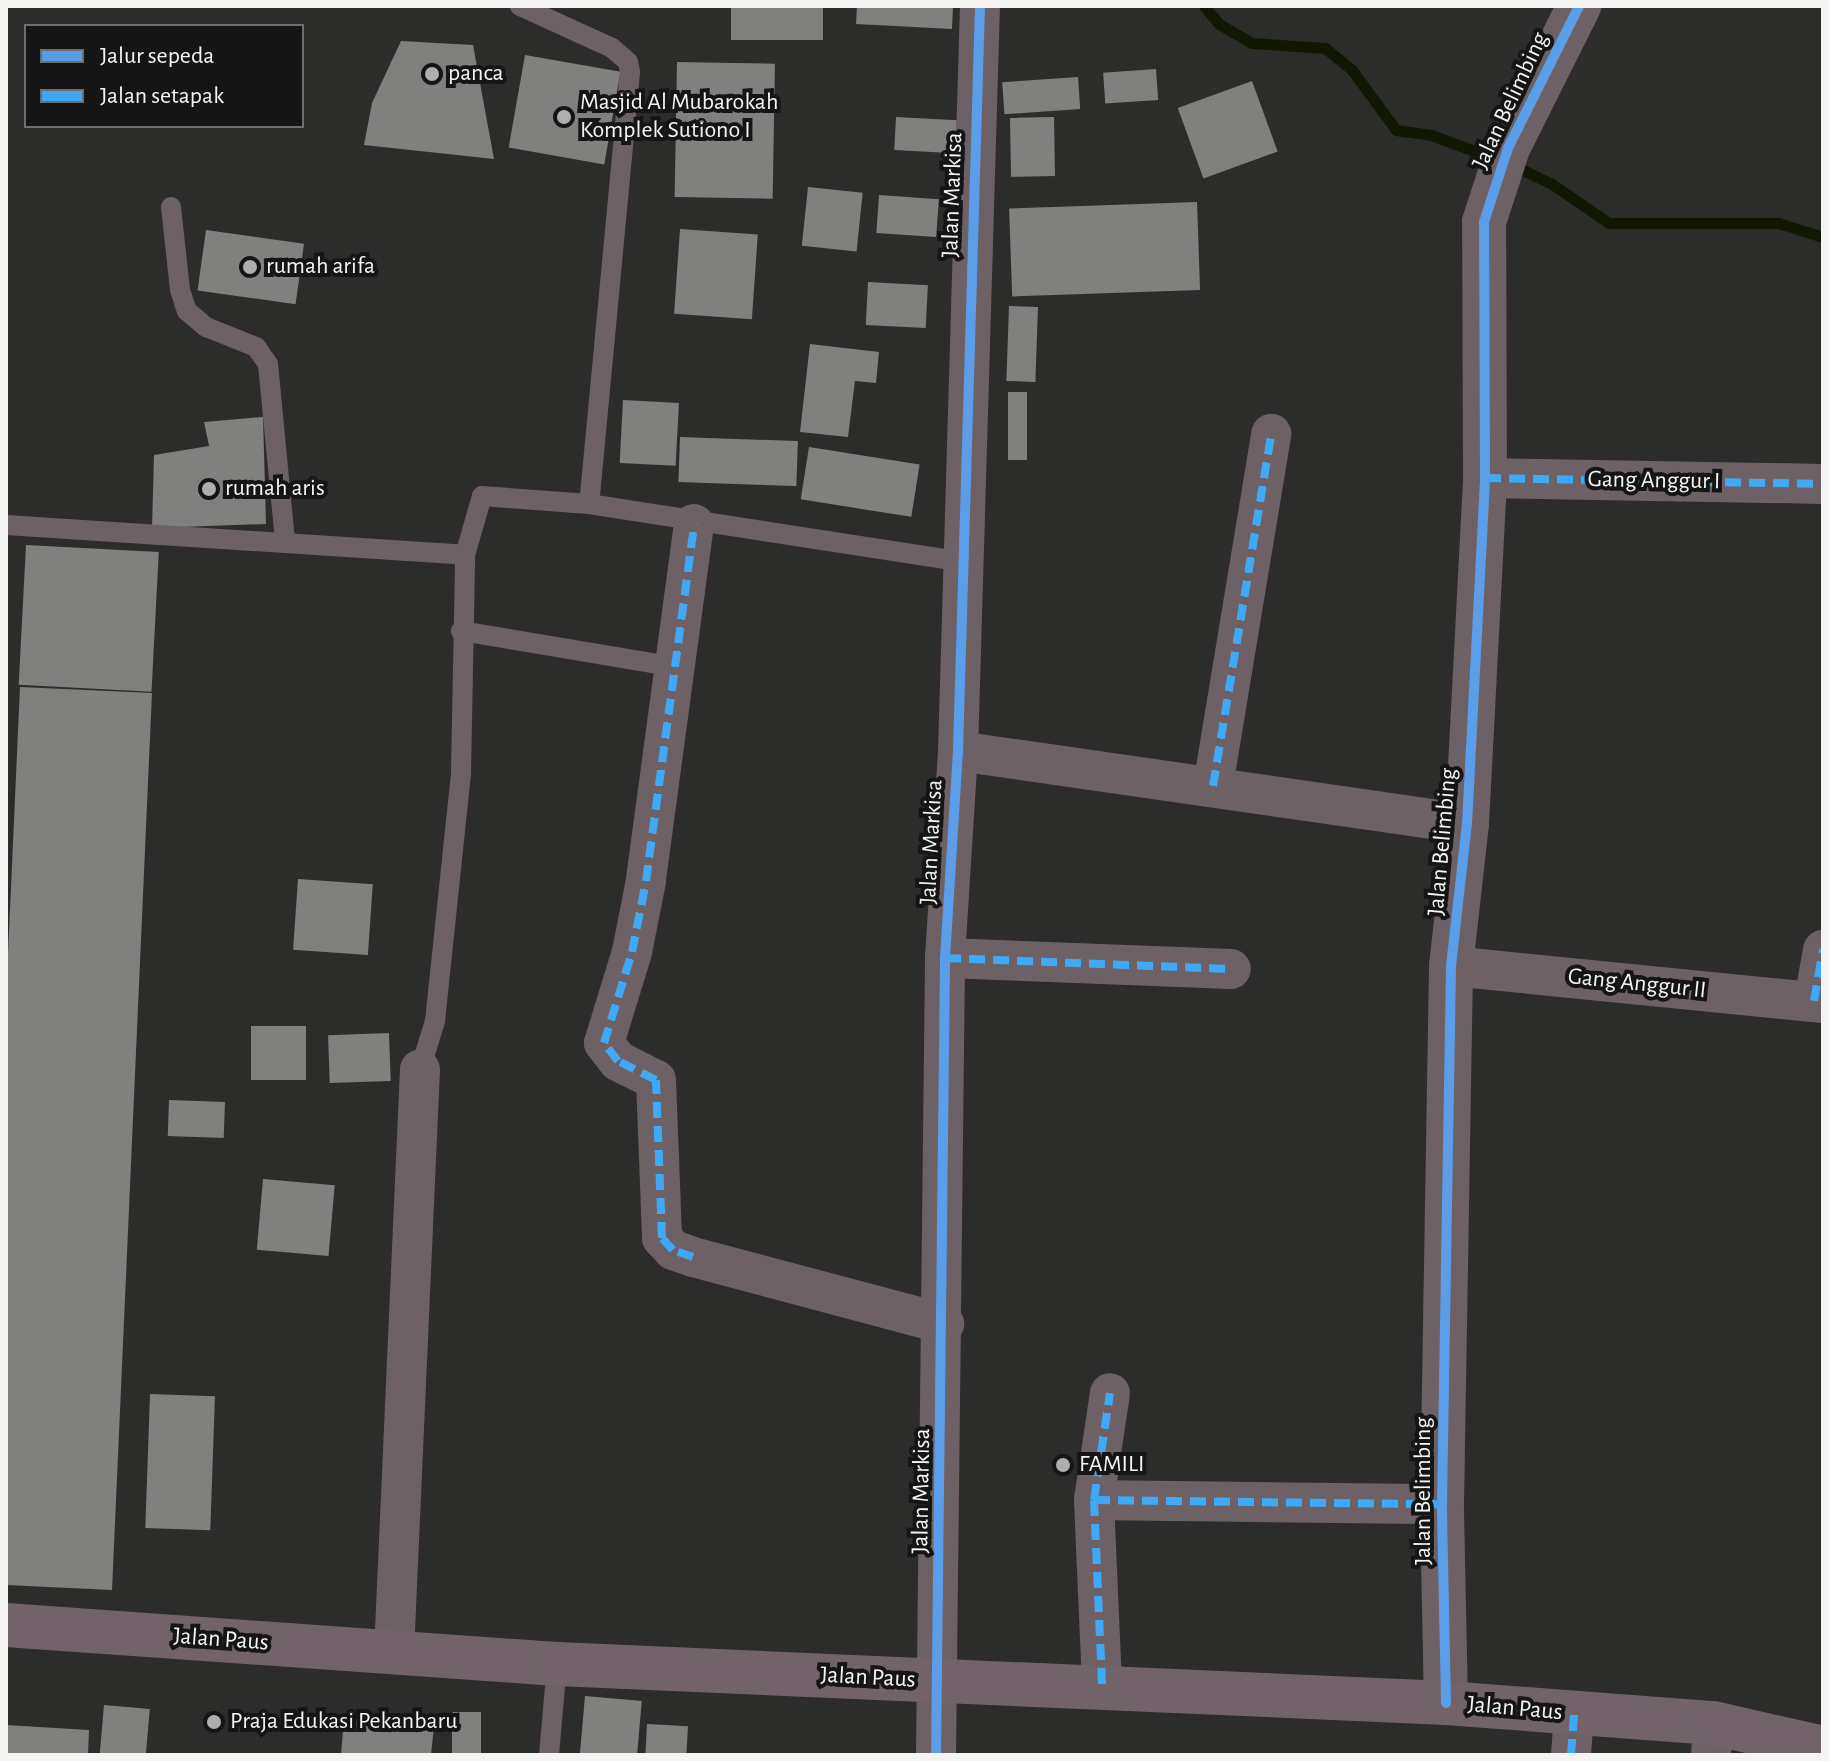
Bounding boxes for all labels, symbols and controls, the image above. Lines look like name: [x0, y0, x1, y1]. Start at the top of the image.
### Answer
legend: [24, 24, 304, 128]
street label: Jalan Belimbing: [1467, 28, 1555, 174]
text: Jalur sepeda: [100, 44, 214, 68]
place label: panca: [448, 60, 504, 88]
marker: panca: [423, 65, 441, 83]
text: Jalan setapak: [100, 84, 224, 108]
place label: Masjid Al Mubarokah Komplek Sutiono I: [580, 89, 778, 145]
marker: Masjid Al Mubarokah Komplek Sutiono I: [555, 108, 573, 126]
street label: Jalan Markisa: [936, 132, 970, 258]
place label: rumah arifa: [266, 253, 375, 281]
marker: rumah arifa: [241, 258, 259, 276]
street label: Gang Anggur I: [1587, 465, 1721, 497]
place label: rumah aris: [225, 475, 325, 503]
marker: rumah aris: [200, 480, 218, 498]
street label: Jalan Belimbing: [1422, 767, 1464, 917]
street label: Jalan Markisa: [914, 779, 950, 905]
street label: Gang Anggur II: [1566, 962, 1708, 1006]
street label: Jalan Belimbing: [1410, 1417, 1438, 1565]
street label: Jalan Markisa: [907, 1428, 937, 1554]
place label: FAMILI: [1079, 1451, 1144, 1479]
marker: FAMILI: [1054, 1456, 1072, 1474]
street label: Jalan Paus: [172, 1622, 270, 1658]
street label: Jalan Paus: [820, 1661, 916, 1695]
street label: Jalan Paus: [1466, 1691, 1564, 1727]
place label: Praja Edukasi Pekanbaru: [230, 1708, 457, 1736]
marker: Praja Edukasi Pekanbaru: [205, 1713, 223, 1731]

